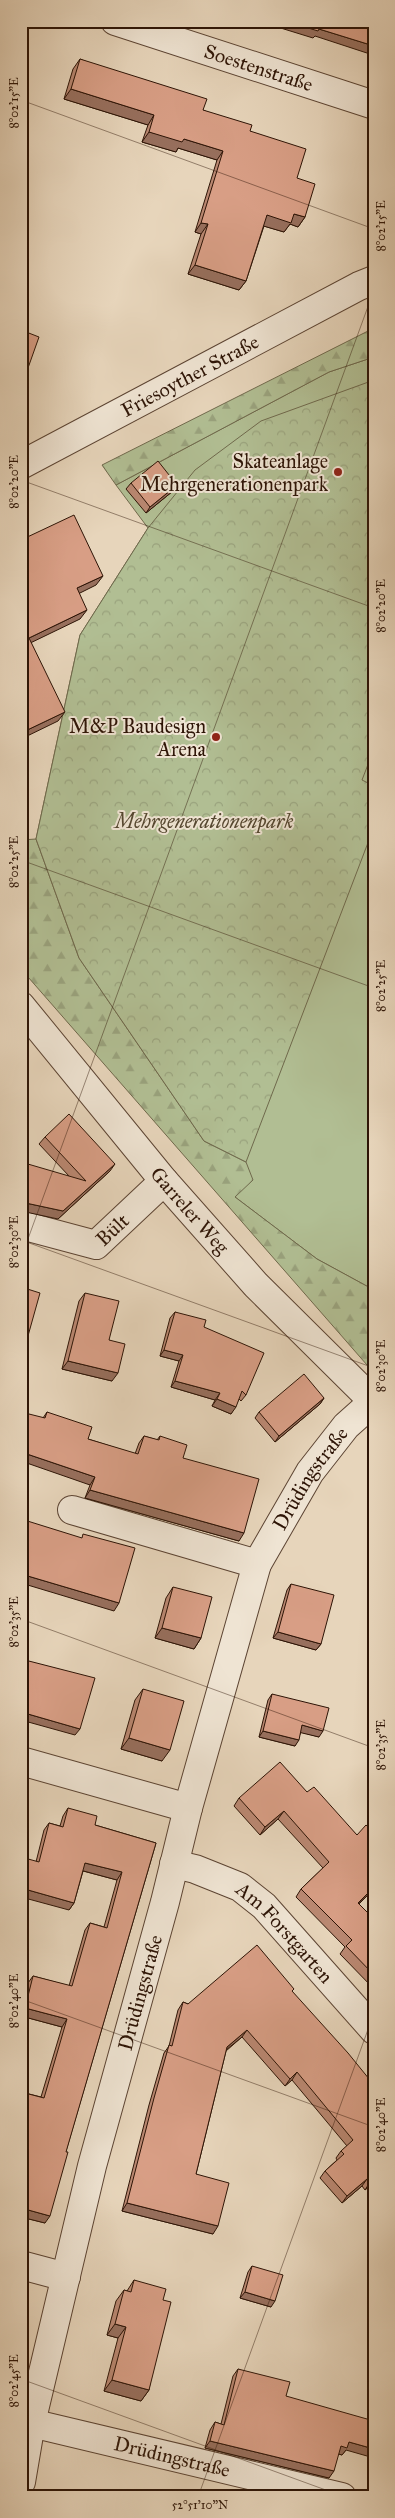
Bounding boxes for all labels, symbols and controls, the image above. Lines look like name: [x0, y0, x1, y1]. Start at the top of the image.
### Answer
street label: Soestenstraße: [201, 39, 316, 96]
text: 8°02'15"E: [7, 77, 21, 129]
text: 8°02'15"E: [374, 200, 388, 252]
street label: Friesoyther Straße: [117, 329, 263, 422]
place label: Skateanlage Mehrgenerationenpark: [140, 449, 329, 497]
text: 8°02'20"E: [7, 455, 21, 509]
marker: Skateanlage Mehrgenerationenpark: [332, 466, 344, 478]
text: 8°02'20"E: [374, 579, 388, 633]
place label: M&P Baudesign Arena: [69, 714, 207, 761]
marker: M&P Baudesign Arena: [210, 731, 222, 743]
park label: Mehrgenerationenpark: [113, 809, 293, 834]
text: 8°02'25"E: [7, 835, 21, 888]
text: 8°02'25"E: [374, 959, 388, 1012]
street label: Garreler Weg: [145, 1162, 235, 1260]
street label: Bült: [91, 1208, 134, 1251]
text: 8°02'30"E: [7, 1215, 21, 1268]
text: 8°02'30"E: [374, 1339, 388, 1392]
street label: Drüdingstraße: [267, 1422, 353, 1534]
text: 8°02'35"E: [7, 1596, 21, 1648]
text: 8°02'35"E: [374, 1719, 388, 1771]
street label: Am Forstgarten: [231, 1876, 339, 1988]
street label: Drüdingstraße: [113, 1932, 167, 2053]
text: 8°02'40"E: [7, 1973, 21, 2028]
text: 8°02'40"E: [374, 2097, 388, 2152]
text: 8°02'45"E: [7, 2354, 21, 2408]
street label: Drüdingstraße: [111, 2431, 233, 2482]
text: 52°51'10"N: [172, 2498, 228, 2512]

